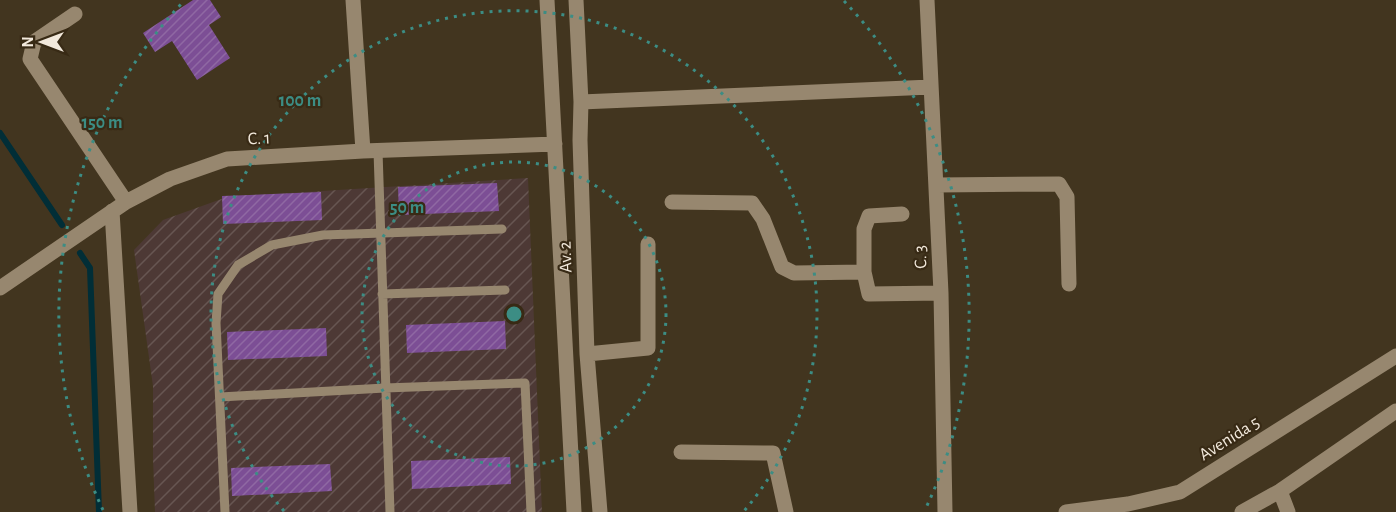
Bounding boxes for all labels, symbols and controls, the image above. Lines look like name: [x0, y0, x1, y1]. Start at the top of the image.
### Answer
north arrow: [12, 12, 72, 72]
text: N: [20, 36, 36, 48]
text: 100 m: [279, 92, 321, 110]
text: 150 m: [82, 114, 122, 132]
street label: C. 1: [247, 129, 271, 149]
text: 50 m: [390, 199, 424, 217]
street label: Av. 2: [556, 241, 576, 273]
street label: C. 3: [911, 245, 931, 269]
centre of rings: [504, 304, 524, 324]
street label: Avenida 5: [1196, 413, 1263, 464]

